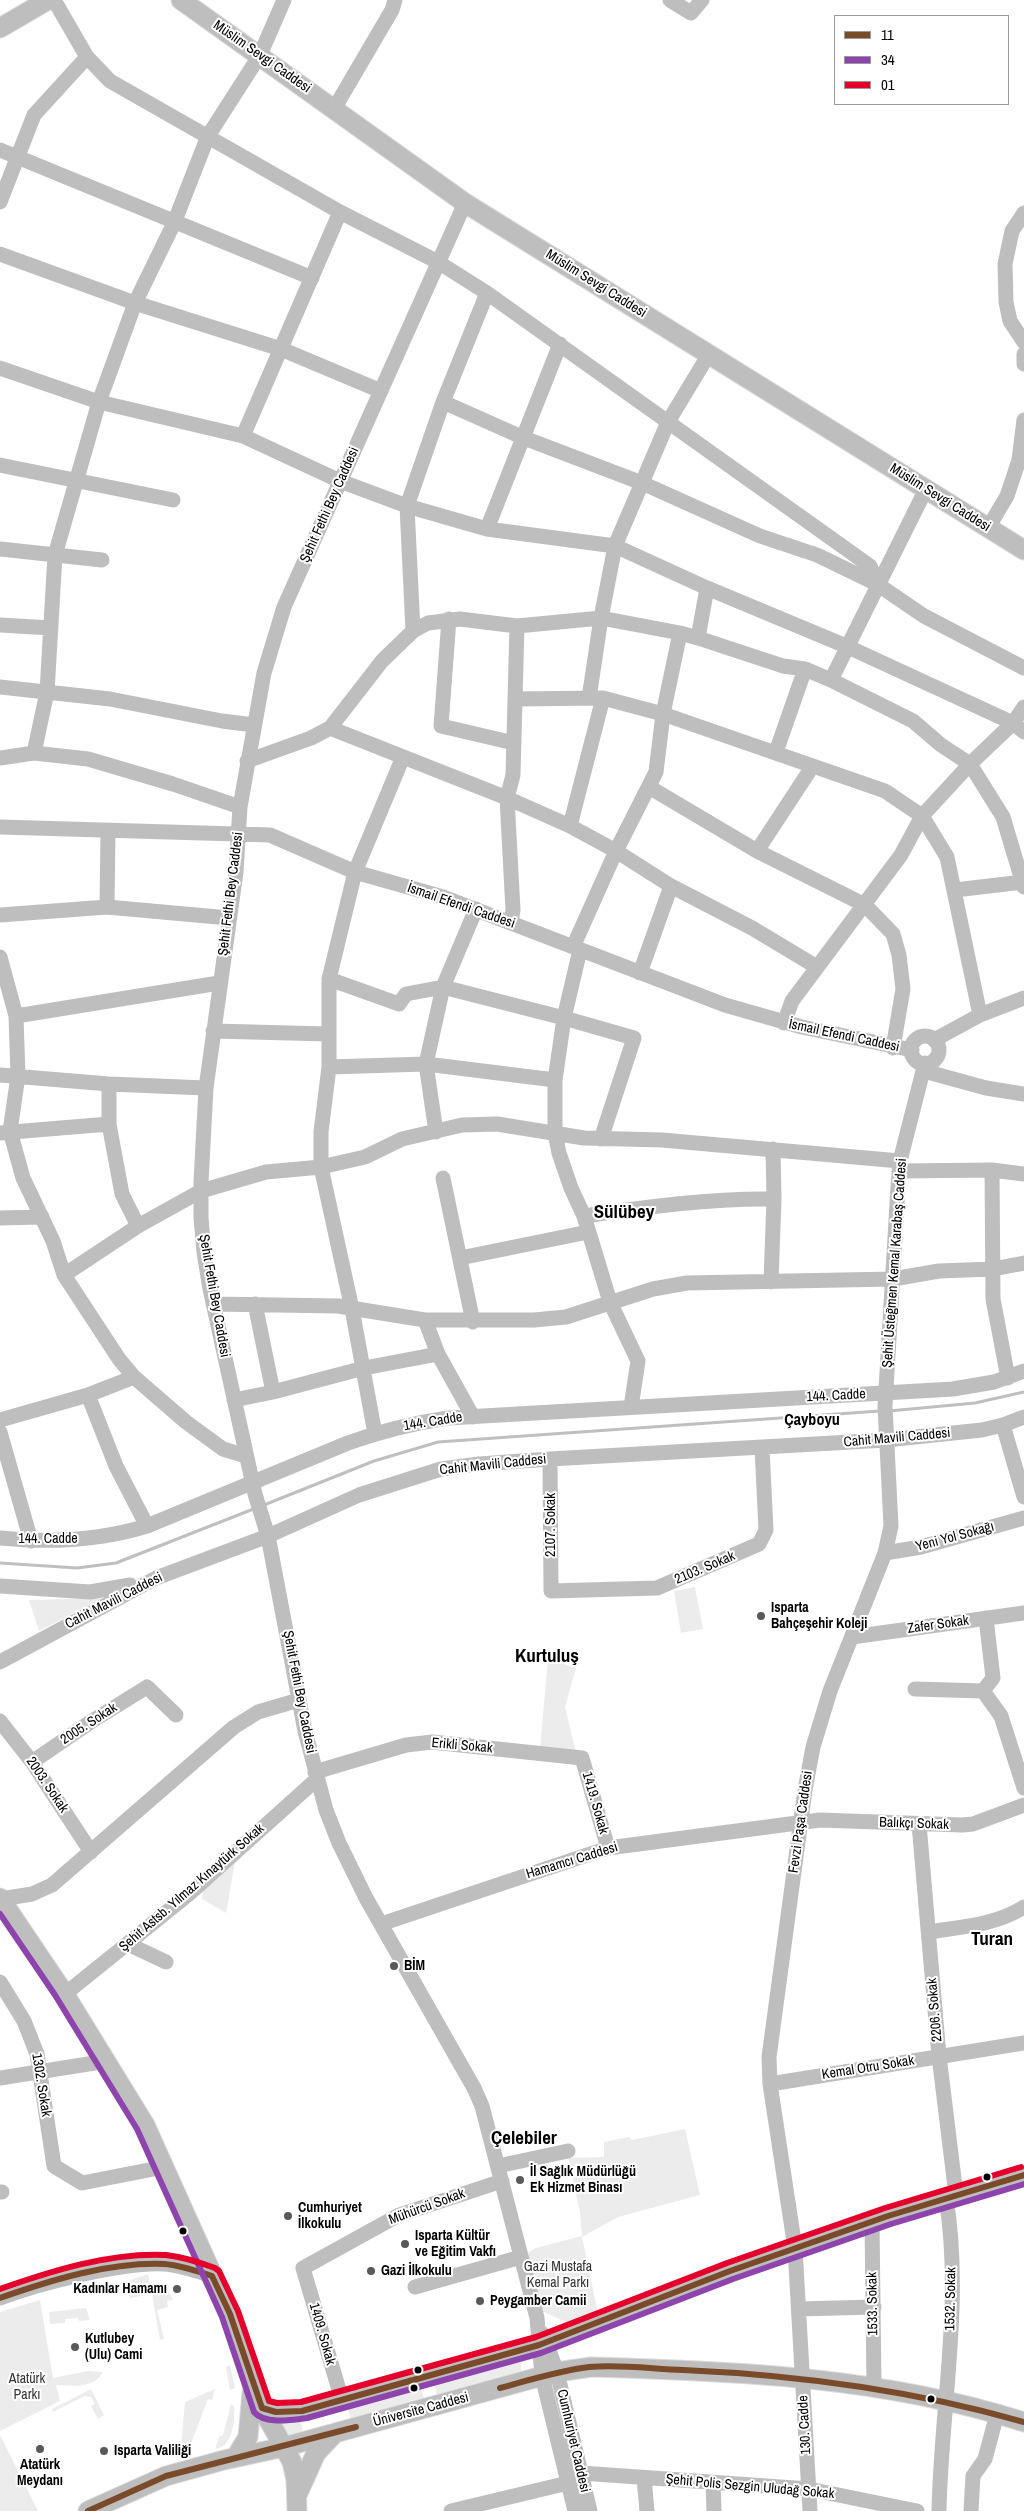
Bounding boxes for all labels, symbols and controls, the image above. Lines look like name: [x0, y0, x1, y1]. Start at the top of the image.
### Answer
legend: [834, 15, 1009, 105]
street label: Müslim Sevgi Caddesi: [210, 17, 314, 97]
text: 11: [881, 24, 894, 45]
text: 34: [881, 49, 895, 70]
text: 01: [881, 74, 895, 95]
street label: Müslim Sevgi Caddesi: [543, 246, 649, 322]
street label: Şehit Fethi Bey Caddesi: [297, 445, 363, 565]
street label: Müslim Sevgi Caddesi: [887, 460, 993, 536]
street label: Şehit Fethi Bey Caddesi: [215, 831, 247, 957]
street label: İsmail Efendi Caddesi: [405, 880, 517, 932]
street label: İsmail Efendi Caddesi: [787, 1016, 901, 1056]
street label: Şehit Üsteğmen Kemal Karabaş Caddesi: [879, 1158, 911, 1368]
district label: Sülübey: [594, 1202, 654, 1224]
street label: Şehit Fethi Bey Caddesi: [195, 1233, 233, 1359]
street label: 144. Cadde: [806, 1386, 866, 1406]
street label: 144. Cadde: [402, 1409, 464, 1435]
district label: Çayboyu: [784, 1411, 840, 1431]
street label: Cahit Mavili Caddesi: [843, 1425, 951, 1451]
street label: Cahit Mavili Caddesi: [439, 1451, 547, 1479]
street label: 2107. Sokak: [543, 1493, 559, 1557]
street label: Yeni Yol Sokağı: [914, 1518, 996, 1556]
street label: 144. Cadde: [18, 1531, 78, 1547]
street label: 2103. Sokak: [672, 1548, 738, 1588]
street label: Cahit Mavili Caddesi: [62, 1569, 166, 1633]
place label: Isparta Bahçeşehir Koleji: [771, 1600, 867, 1632]
marker: Isparta Bahçeşehir Koleji: [755, 1610, 767, 1622]
street label: Zafer Sokak: [906, 1612, 970, 1638]
street label: Şehit Fethi Bey Caddesi: [279, 1629, 319, 1755]
district label: Kurtuluş: [515, 1646, 579, 1668]
street label: 2005. Sokak: [58, 1700, 120, 1748]
street label: Erikli Sokak: [431, 1735, 493, 1757]
street label: 2003. Sokak: [22, 1754, 72, 1816]
street label: 1419. Sokak: [578, 1770, 612, 1836]
street label: Fevzi Paşa Caddesi: [786, 1770, 816, 1874]
street label: Balıkçı Sokak: [879, 1814, 949, 1834]
street label: Şehit Astsb. Yılmaz Kınaytürk Sokak: [116, 1820, 268, 1956]
street label: Hamamcı Caddesi: [524, 1839, 620, 1883]
district label: Turan: [971, 1929, 1013, 1951]
place label: BİM: [404, 1958, 425, 1974]
marker: BİM: [388, 1960, 400, 1972]
street label: 2206. Sokak: [924, 1977, 946, 2043]
street label: 1302. Sokak: [28, 2052, 54, 2118]
street label: Kemal Otru Sokak: [821, 2052, 915, 2084]
district label: Çelebiler: [491, 2128, 557, 2150]
place label: İl Sağlık Müdürlüğü Ek Hizmet Binası: [530, 2164, 636, 2196]
unlabelled marker: [982, 2172, 992, 2182]
marker: İl Sağlık Müdürlüğü Ek Hizmet Binası: [514, 2174, 526, 2186]
street label: Mühürcü Sokak: [387, 2185, 467, 2229]
place label: Cumhuriyet İlkokulu: [298, 2200, 362, 2232]
marker: Cumhuriyet İlkokulu: [282, 2210, 294, 2222]
unlabelled marker: [178, 2226, 188, 2236]
place label: Isparta Kültür ve Eğitim Vakfı: [415, 2228, 496, 2260]
marker: Isparta Kültür ve Eğitim Vakfı: [399, 2238, 411, 2250]
park label: Gazi Mustafa Kemal Parkı: [524, 2259, 592, 2292]
place label: Gazi İlkokulu: [381, 2263, 452, 2279]
marker: Gazi İlkokulu: [365, 2265, 377, 2277]
street label: 1532. Sokak: [942, 2267, 960, 2331]
street label: 1533. Sokak: [864, 2272, 882, 2336]
place label: Kadınlar Hamamı: [73, 2281, 167, 2297]
marker: Kadınlar Hamamı: [171, 2283, 183, 2295]
place label: Peygamber Camii: [490, 2293, 586, 2309]
marker: Peygamber Camii: [474, 2295, 486, 2307]
street label: 1409. Sokak: [305, 2301, 339, 2367]
place label: Kutlubey (Ulu) Cami: [85, 2331, 142, 2364]
marker: Kutlubey (Ulu) Cami: [69, 2341, 81, 2353]
unlabelled marker: [413, 2365, 423, 2375]
park label: Atatürk Parkı: [9, 2371, 45, 2404]
unlabelled marker: [409, 2383, 419, 2393]
street label: Cumhuriyet Caddesi: [553, 2388, 593, 2494]
street label: Üniversite Caddesi: [371, 2389, 471, 2431]
unlabelled marker: [926, 2394, 936, 2404]
street label: 130. Cadde: [795, 2395, 815, 2455]
marker: Atatürk Meydanı: [34, 2443, 46, 2455]
place label: Isparta Valiliği: [114, 2443, 191, 2459]
marker: Isparta Valiliği: [98, 2445, 110, 2457]
place label: Atatürk Meydanı: [17, 2457, 63, 2490]
street label: Şehit Polis Sezgin Uludağ Sokak: [665, 2471, 835, 2503]

